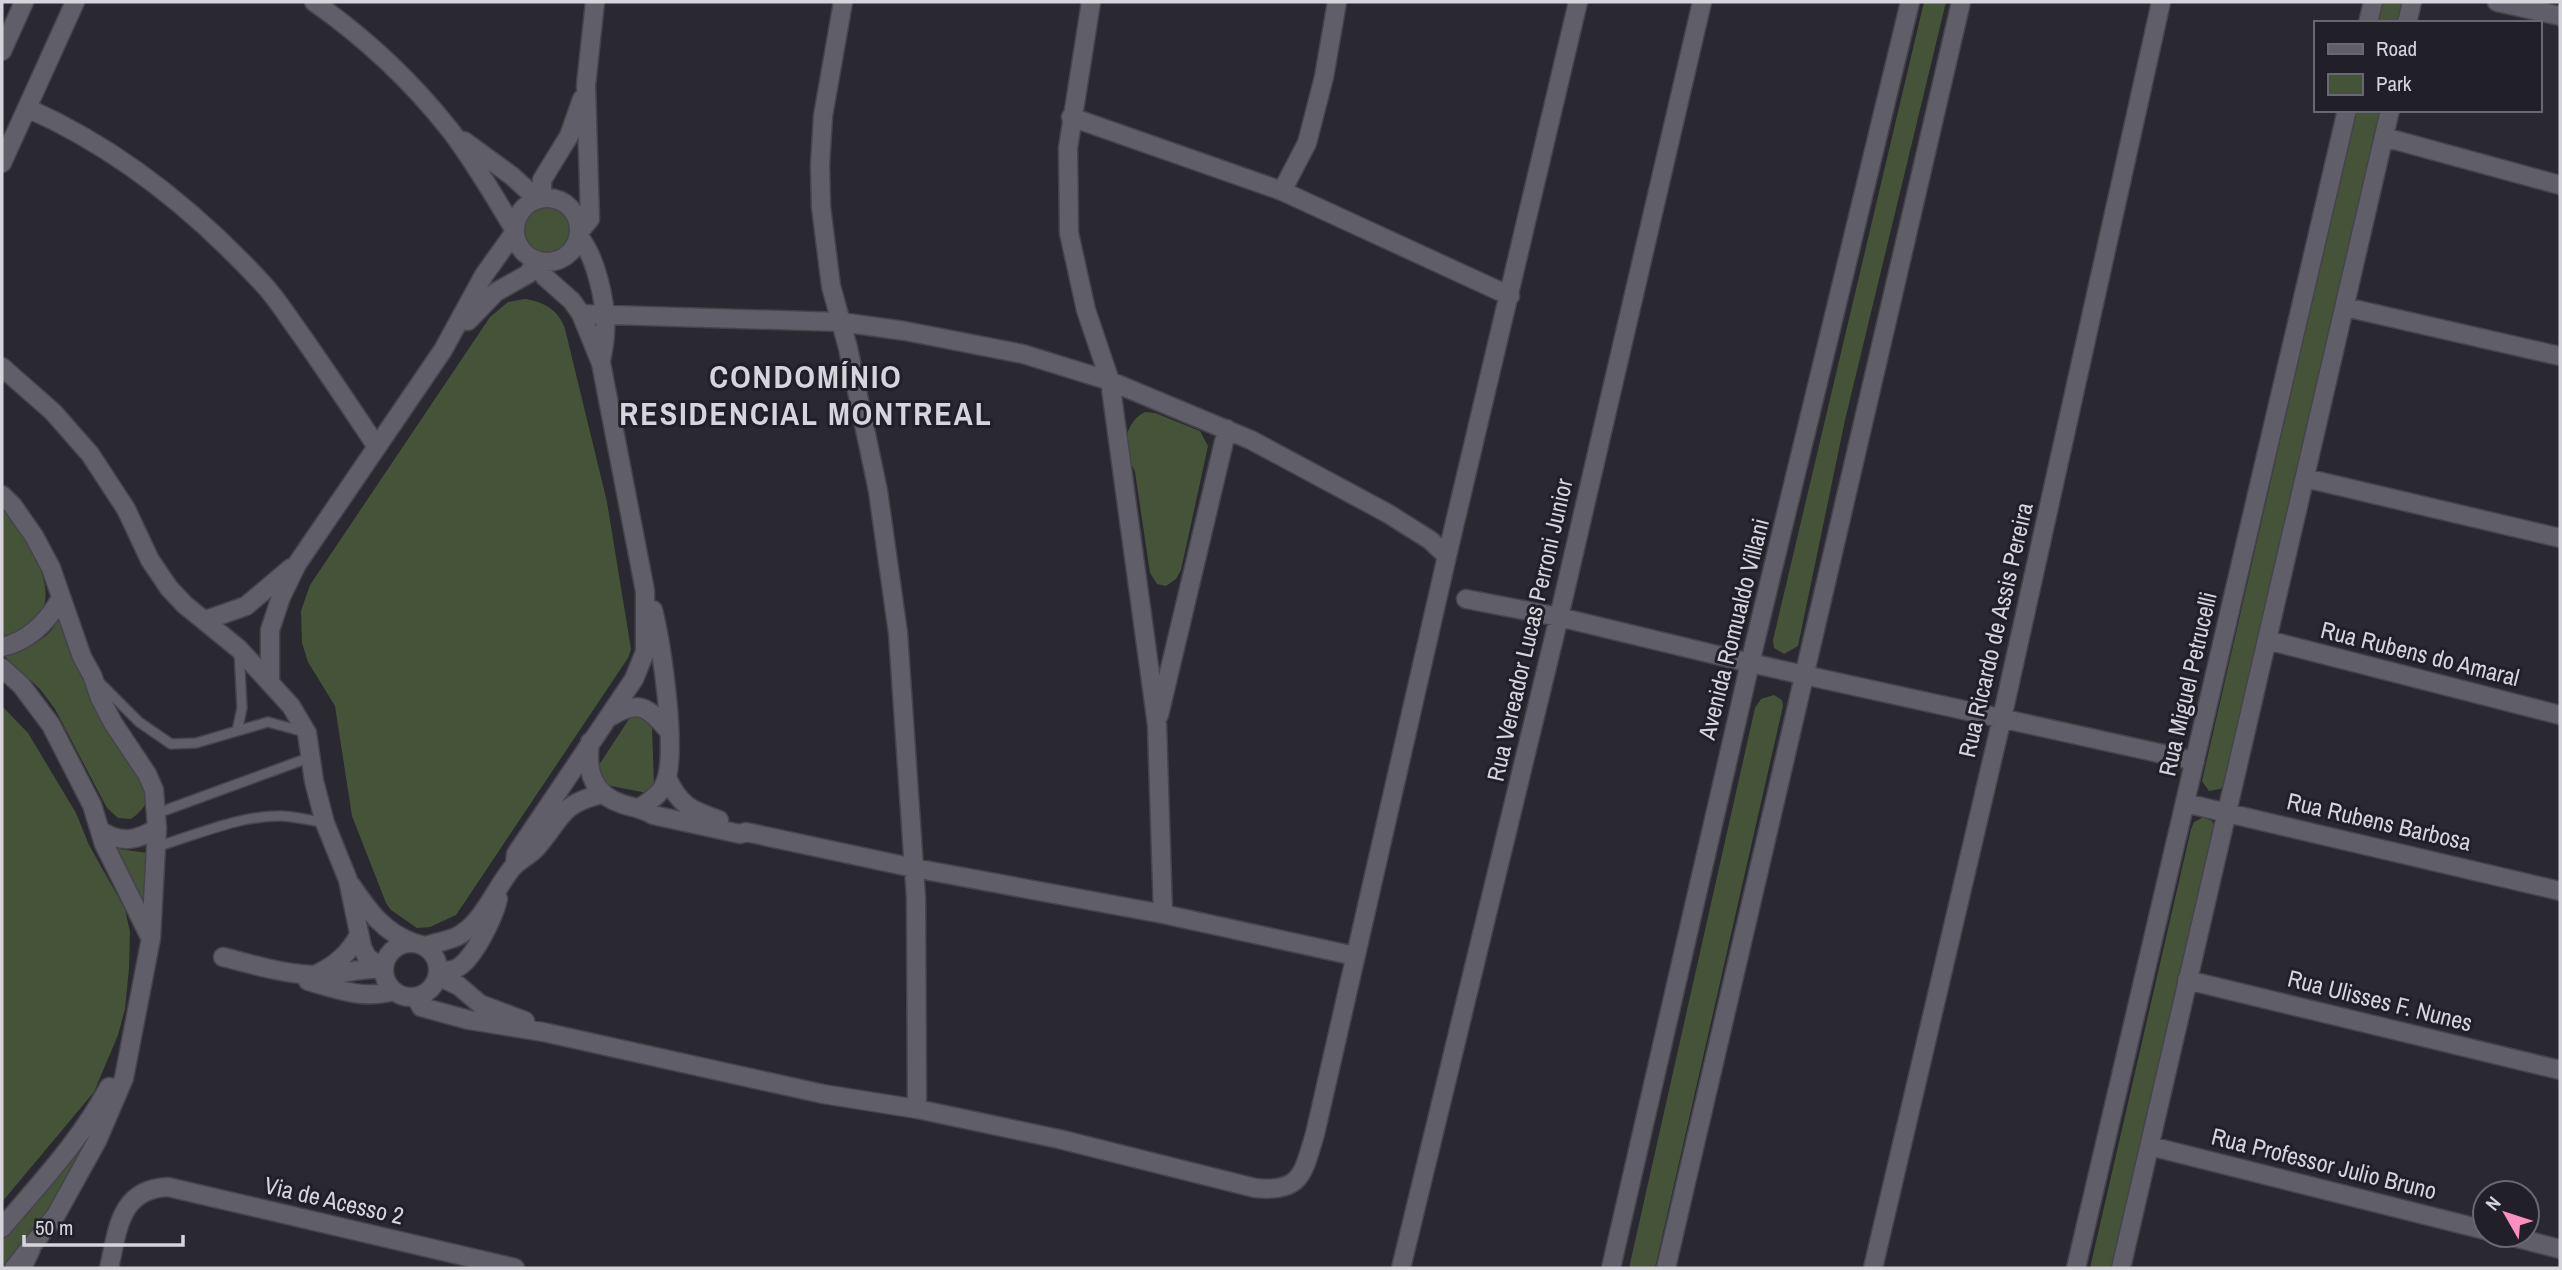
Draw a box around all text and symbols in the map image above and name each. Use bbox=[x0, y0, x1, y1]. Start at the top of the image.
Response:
legend bbox=[2314, 21, 2541, 112]
text: Road bbox=[2376, 34, 2417, 63]
text: Park bbox=[2376, 69, 2412, 98]
district label: CONDOMÍNIO RESIDENCIAL MONTREAL bbox=[619, 355, 993, 435]
street label: Rua Vereador Lucas Perroni Junior bbox=[1479, 475, 1580, 784]
street label: Rua Ricardo de Assis Pereira bbox=[1950, 499, 2040, 760]
street label: Avenida Romualdo Villani bbox=[1690, 515, 1776, 744]
street label: Rua Miguel Petrucelli bbox=[2150, 589, 2224, 779]
street label: Rua Rubens do Amaral bbox=[2318, 613, 2523, 693]
street label: Rua Rubens Barbosa bbox=[2284, 784, 2475, 858]
street label: Rua Ulisses F. Nunes bbox=[2285, 962, 2476, 1038]
street label: Rua Professor Julio Bruno bbox=[2208, 1120, 2440, 1206]
street label: Via de Acesso 2 bbox=[261, 1168, 407, 1232]
north arrow bbox=[2471, 1179, 2541, 1249]
text: N bbox=[2479, 1191, 2506, 1216]
scale bar bbox=[24, 1204, 184, 1248]
text: 50 m bbox=[35, 1213, 73, 1242]

